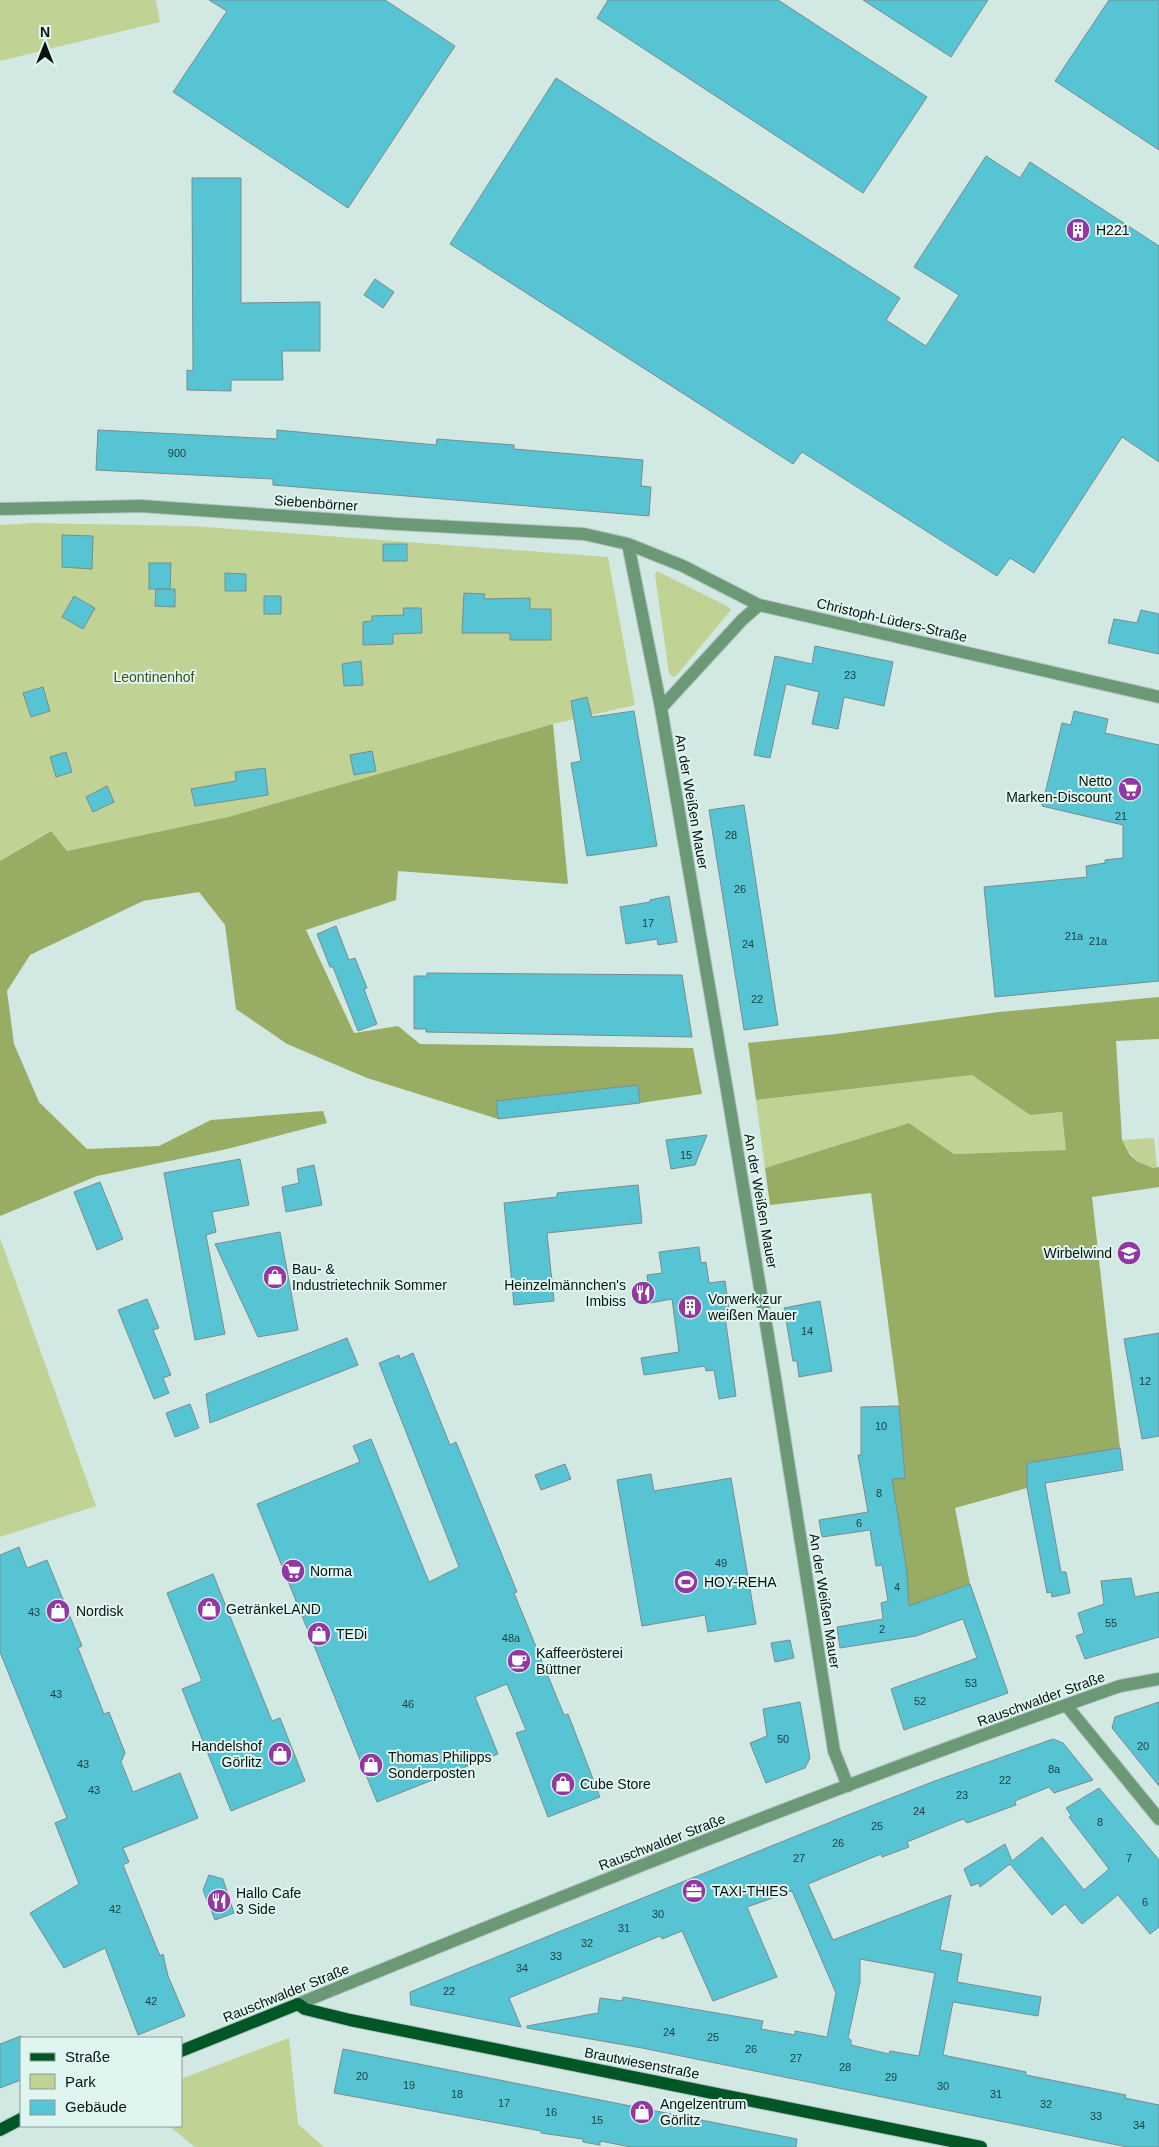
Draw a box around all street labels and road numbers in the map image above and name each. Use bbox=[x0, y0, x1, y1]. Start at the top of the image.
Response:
street label: Siebenbörner bbox=[274, 492, 359, 514]
street label: Christoph-Lüders-Straße bbox=[815, 595, 969, 645]
street label: An der Weißen Mauer bbox=[672, 733, 712, 871]
street label: An der Weißen Mauer bbox=[741, 1132, 781, 1270]
street label: An der Weißen Mauer bbox=[806, 1532, 844, 1670]
street label: Rauschwalder Straße bbox=[975, 1668, 1107, 1730]
street label: Rauschwalder Straße bbox=[596, 1810, 728, 1874]
street label: Rauschwalder Straße bbox=[221, 1960, 352, 2026]
street label: Brautwiesenstraße bbox=[583, 2044, 701, 2082]

